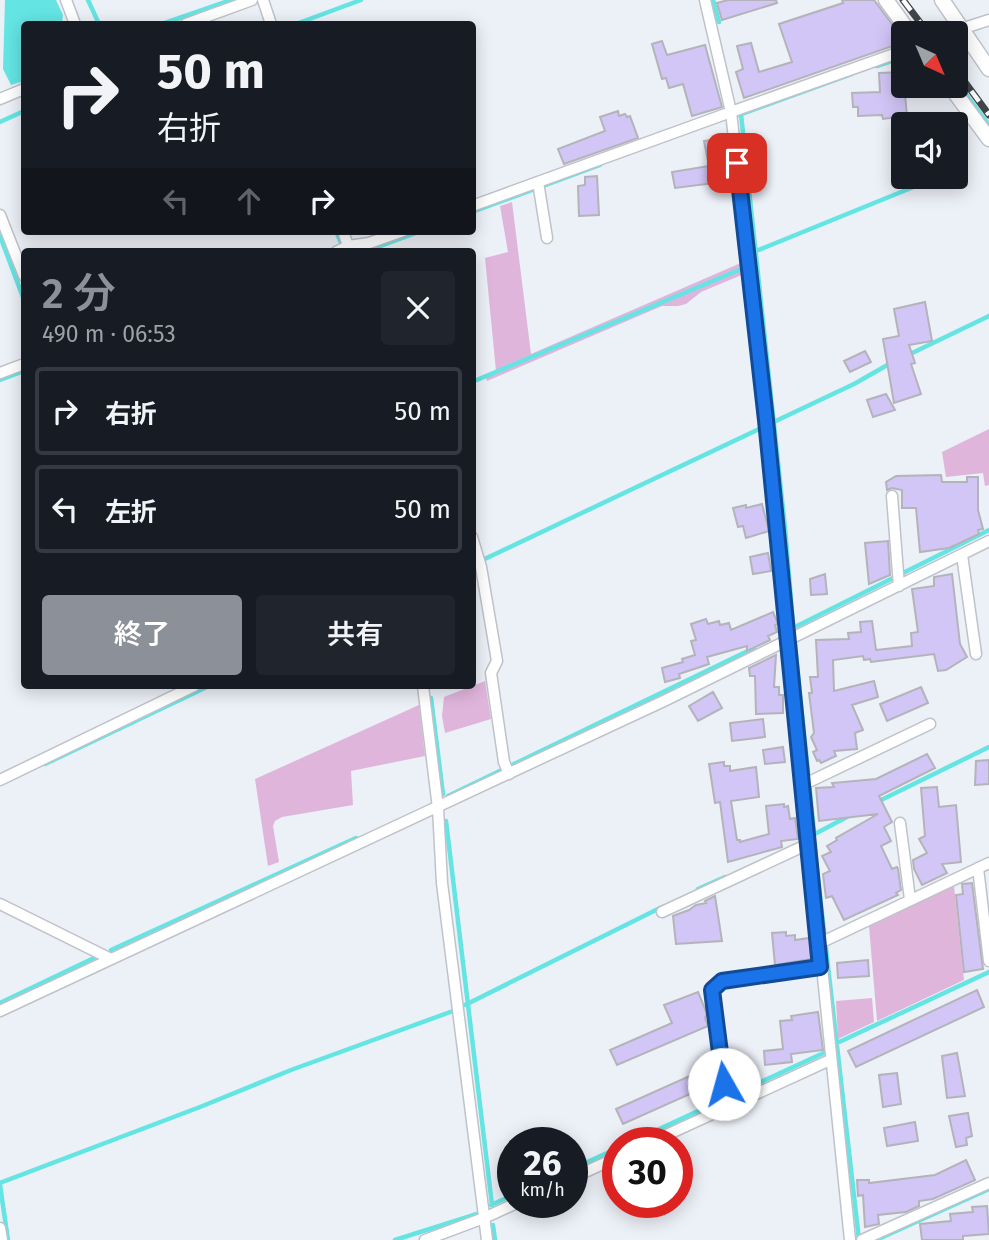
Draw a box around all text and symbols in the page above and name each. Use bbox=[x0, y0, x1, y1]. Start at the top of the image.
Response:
north arrow bbox=[891, 21, 968, 98]
map controls bbox=[891, 21, 968, 189]
text: 50 m bbox=[157, 42, 265, 101]
icon: right bbox=[42, 49, 133, 140]
text: 右折 bbox=[157, 109, 221, 147]
button: sound bbox=[891, 112, 968, 189]
pin bbox=[707, 133, 767, 193]
icon: arrive bbox=[718, 144, 756, 182]
icon: left bbox=[157, 182, 195, 220]
icon: ahead bbox=[230, 182, 268, 220]
icon: right bbox=[303, 182, 341, 220]
text: 2 分 bbox=[42, 269, 116, 319]
button: close bbox=[381, 271, 455, 345]
text: 490 m · 06:53 bbox=[42, 320, 176, 348]
icon: right bbox=[46, 392, 84, 430]
text: 50 m bbox=[394, 396, 451, 427]
text: 右折 bbox=[105, 399, 157, 430]
icon: left bbox=[46, 490, 84, 528]
text: 50 m bbox=[394, 494, 451, 525]
text: 左折 bbox=[105, 497, 157, 528]
button: 終了 bbox=[42, 595, 242, 675]
button: 共有 bbox=[256, 595, 455, 675]
position arrow bbox=[687, 1047, 761, 1121]
speed limit sign: 30 bbox=[602, 1127, 693, 1218]
text: 26 bbox=[524, 1142, 561, 1184]
text: km/h bbox=[520, 1179, 565, 1201]

